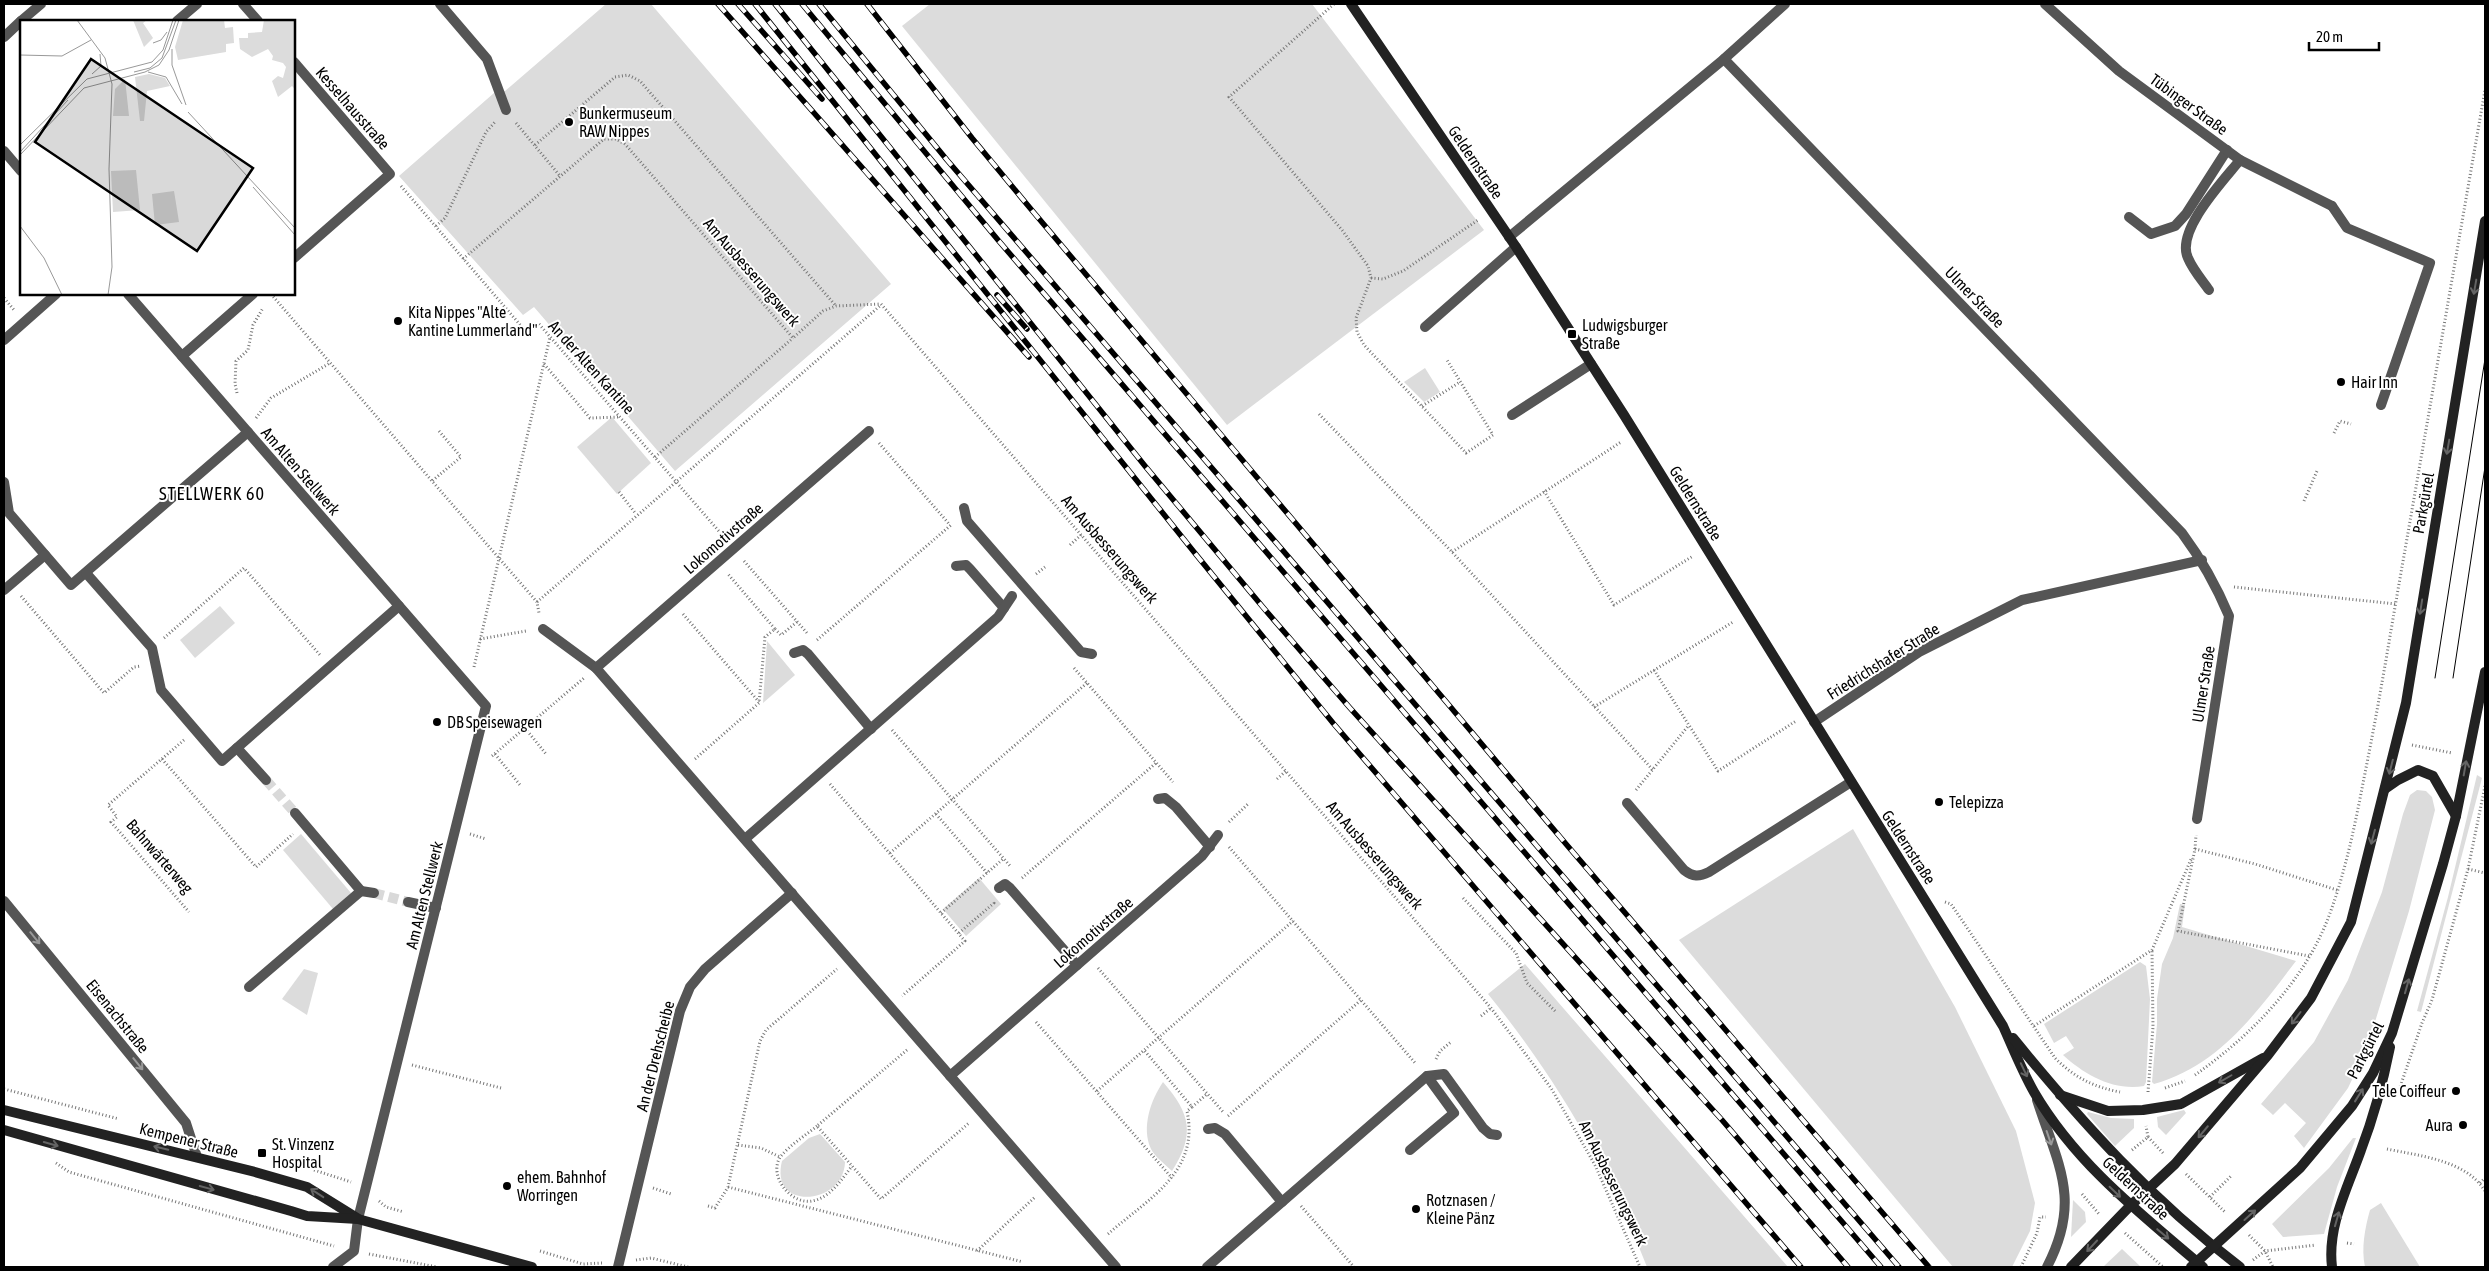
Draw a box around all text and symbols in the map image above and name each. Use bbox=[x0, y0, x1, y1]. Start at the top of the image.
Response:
inset map bbox=[20, 20, 295, 295]
scale bar bbox=[2309, 20, 2379, 52]
text: 20 m bbox=[2316, 28, 2343, 45]
street label: Kesselhausstraße bbox=[312, 63, 394, 153]
street label: Tübinger Straße bbox=[2146, 70, 2231, 139]
place label: Bunkermuseum RAW Nippes bbox=[579, 104, 672, 141]
marker: Bunkermuseum RAW Nippes bbox=[563, 116, 575, 128]
street label: Geldernstraße bbox=[1445, 122, 1507, 202]
street label: Am Ausbesserungswerk bbox=[699, 214, 804, 330]
street label: Ulmer Straße bbox=[1942, 263, 2008, 331]
one-way arrow bbox=[2469, 278, 2479, 294]
place label: Kita Nippes "Alte Kantine Lummerland" bbox=[408, 303, 537, 339]
marker: Kita Nippes "Alte Kantine Lummerland" bbox=[392, 315, 404, 327]
place label: Ludwigsburger Straße bbox=[1582, 316, 1668, 352]
street label: An der Alten Kantine bbox=[545, 317, 639, 417]
marker: Ludwigsburger Straße bbox=[1566, 328, 1578, 340]
place label: Hair Inn bbox=[2351, 373, 2398, 391]
marker: Hair Inn bbox=[2335, 376, 2347, 388]
street label: Am Alten Stellwerk bbox=[258, 423, 344, 519]
one-way arrow bbox=[2442, 438, 2452, 454]
street label: Geldernstraße bbox=[1666, 463, 1726, 543]
street label: Parkgürtel bbox=[2409, 470, 2438, 535]
district label: STELLWERK 60 bbox=[159, 483, 265, 504]
street label: Am Ausbesserungswerk bbox=[1057, 491, 1162, 607]
street label: Lokomotivstraße bbox=[680, 499, 766, 577]
one-way arrow bbox=[2416, 599, 2426, 615]
street label: Friedrichshafer Straße bbox=[1824, 619, 1942, 703]
street label: Ulmer Straße bbox=[2188, 644, 2218, 724]
place label: DB Speisewagen bbox=[447, 713, 542, 732]
marker: DB Speisewagen bbox=[431, 716, 443, 728]
one-way arrow bbox=[2386, 758, 2395, 774]
one-way arrow bbox=[2460, 760, 2470, 776]
place label: Telepizza bbox=[1949, 793, 2004, 812]
marker: Telepizza bbox=[1933, 796, 1945, 808]
street label: Am Ausbesserungswerk bbox=[1322, 797, 1427, 913]
street label: Geldernstraße bbox=[1879, 807, 1939, 887]
street label: Bahnwärterweg bbox=[122, 815, 197, 897]
one-way arrow bbox=[2368, 828, 2377, 844]
street label: Am Alten Stellwerk bbox=[402, 839, 446, 951]
street label: Lokomotivstraße bbox=[1050, 893, 1136, 971]
one-way arrow bbox=[29, 932, 40, 945]
street label: Eisenachstraße bbox=[83, 976, 153, 1056]
one-way arrow bbox=[2402, 979, 2412, 995]
street label: An der Drehscheibe bbox=[633, 999, 677, 1113]
one-way arrow bbox=[2290, 1011, 2301, 1024]
street label: Parkgürtel bbox=[2343, 1018, 2388, 1082]
one-way arrow bbox=[132, 1057, 143, 1070]
one-way arrow bbox=[2020, 1062, 2029, 1077]
one-way arrow bbox=[2219, 1074, 2233, 1084]
place label: Tele Coiffeur bbox=[2372, 1082, 2446, 1100]
marker: Tele Coiffeur bbox=[2450, 1085, 2462, 1097]
one-way arrow bbox=[2354, 1089, 2364, 1103]
place label: Aura bbox=[2426, 1116, 2453, 1134]
street label: Am Ausbesserungswerk bbox=[1575, 1117, 1652, 1249]
street label: Kempener Straße bbox=[138, 1119, 240, 1162]
marker: Aura bbox=[2457, 1119, 2469, 1131]
one-way arrow bbox=[2197, 1126, 2209, 1139]
one-way arrow bbox=[2045, 1130, 2054, 1145]
place label: St. Vinzenz Hospital bbox=[272, 1135, 334, 1172]
one-way arrow bbox=[42, 1139, 58, 1149]
one-way arrow bbox=[154, 1143, 170, 1152]
marker: St. Vinzenz Hospital bbox=[256, 1147, 268, 1159]
street label: Geldernstraße bbox=[2099, 1153, 2173, 1223]
place label: ehem. Bahnhof Worringen bbox=[517, 1168, 607, 1205]
marker: ehem. Bahnhof Worringen bbox=[501, 1180, 513, 1192]
one-way arrow bbox=[198, 1184, 214, 1194]
one-way arrow bbox=[2109, 1186, 2121, 1198]
one-way arrow bbox=[310, 1188, 324, 1198]
place label: Rotznasen / Kleine Pänz bbox=[1426, 1191, 1496, 1227]
marker: Rotznasen / Kleine Pänz bbox=[1410, 1203, 1422, 1215]
one-way arrow bbox=[2243, 1209, 2256, 1221]
one-way arrow bbox=[2333, 1212, 2342, 1228]
one-way arrow bbox=[2157, 1228, 2170, 1240]
one-way arrow bbox=[2086, 1240, 2098, 1252]

